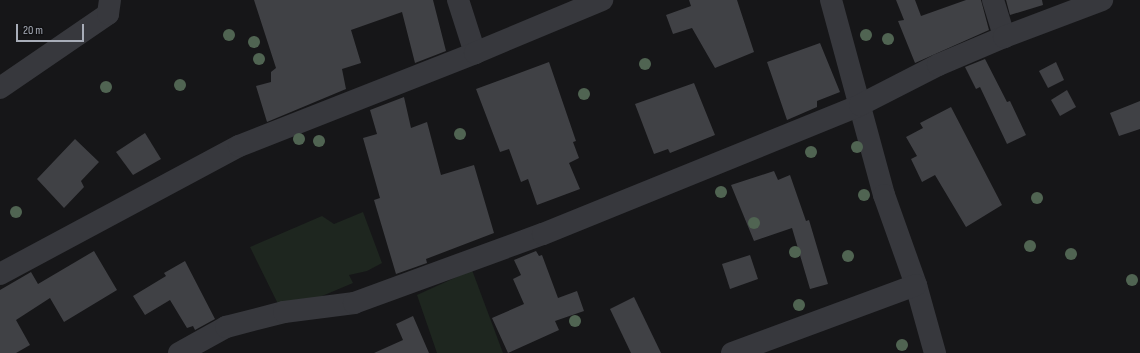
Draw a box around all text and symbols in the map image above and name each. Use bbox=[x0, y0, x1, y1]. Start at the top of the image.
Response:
scale bar bbox=[18, 16, 86, 42]
text: 20 m bbox=[23, 23, 43, 38]

